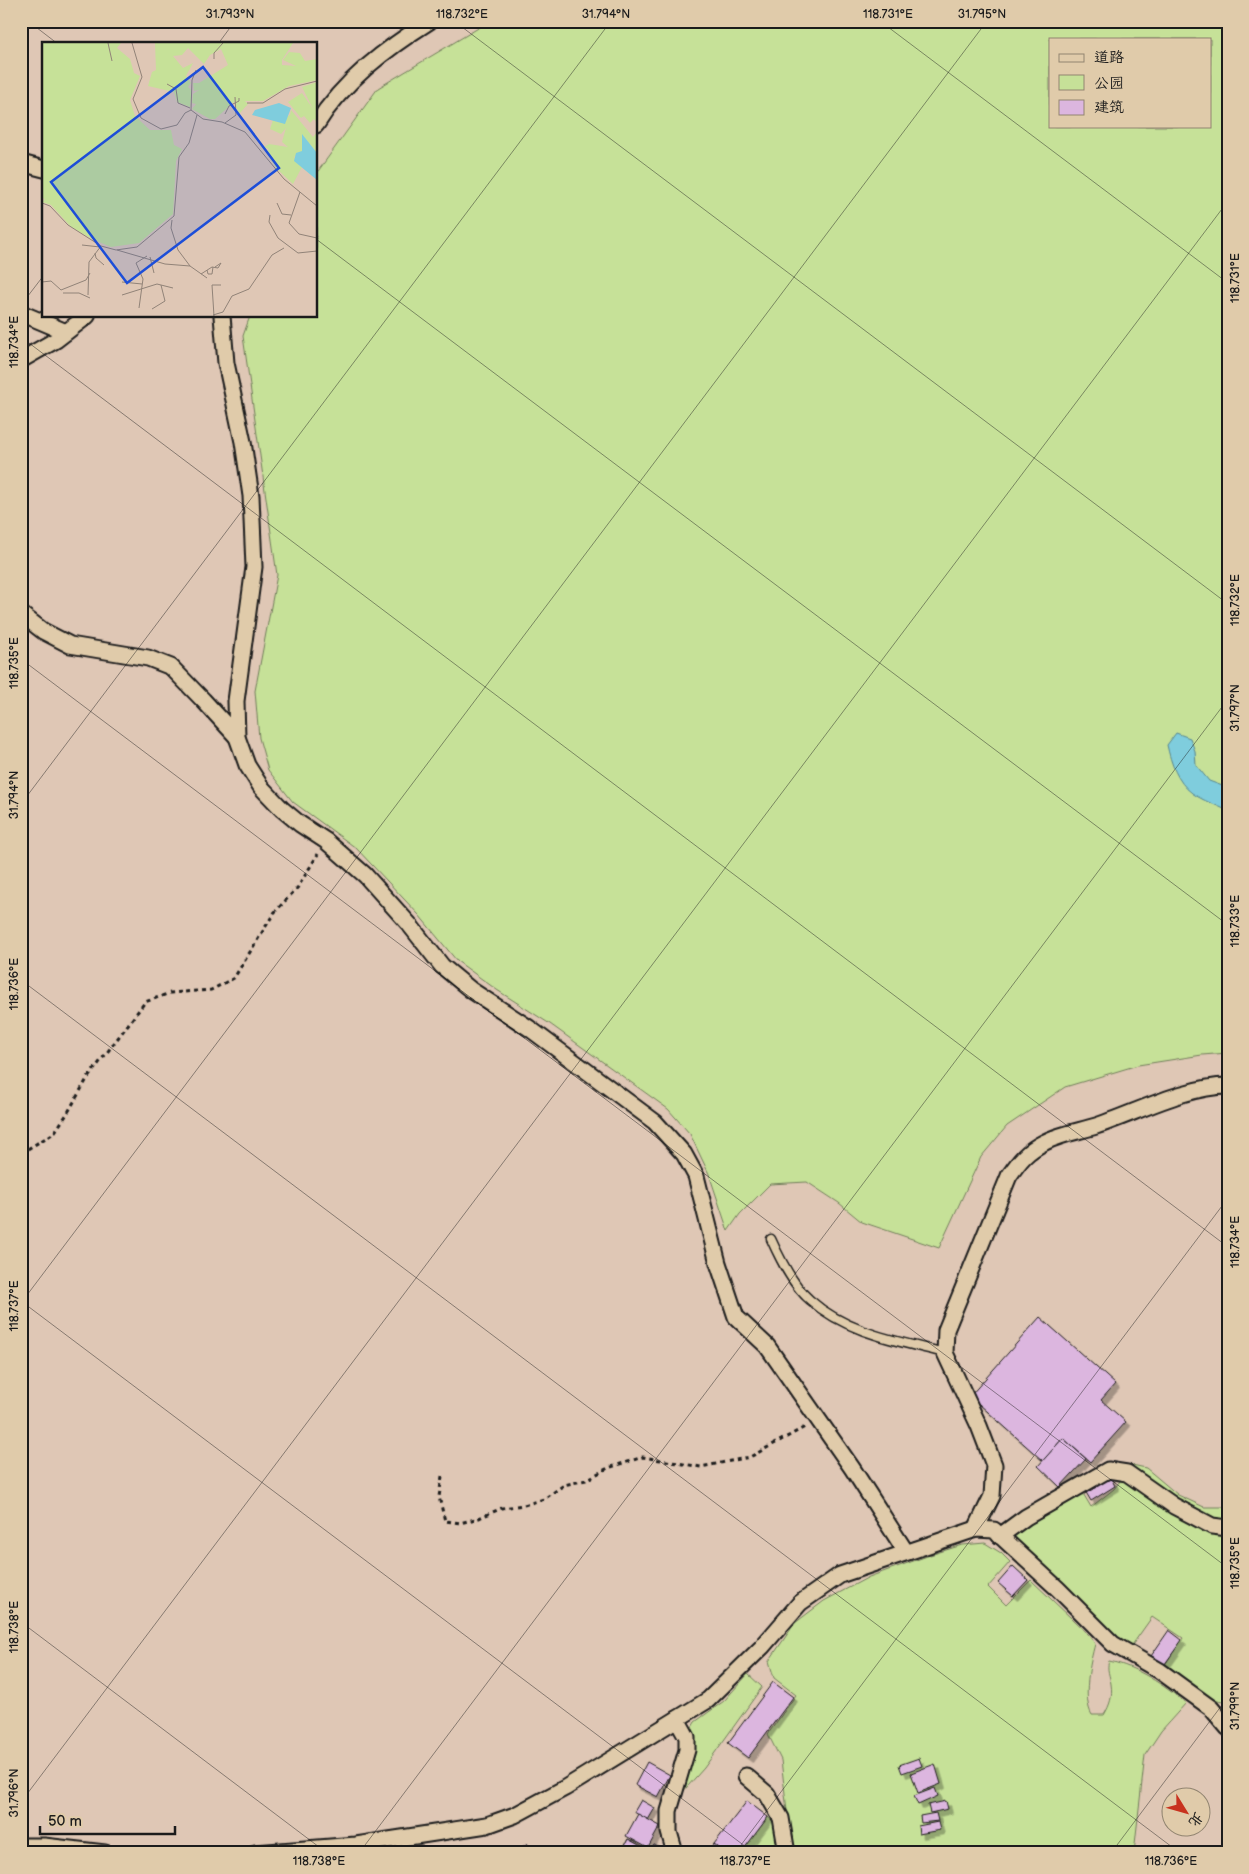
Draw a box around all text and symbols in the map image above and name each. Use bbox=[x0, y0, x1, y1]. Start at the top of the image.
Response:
text: 31.793°N bbox=[206, 7, 254, 22]
text: 118.732°E bbox=[436, 7, 488, 22]
text: 31.794°N bbox=[582, 7, 630, 22]
text: 118.731°E bbox=[863, 7, 913, 22]
text: 31.795°N bbox=[958, 7, 1006, 22]
legend bbox=[1049, 38, 1212, 128]
inset map bbox=[42, 42, 318, 318]
text: 道路 bbox=[1094, 48, 1124, 67]
text: 公园 bbox=[1094, 74, 1124, 93]
text: 建筑 bbox=[1094, 98, 1124, 117]
text: 118.731°E bbox=[1228, 253, 1243, 303]
text: 118.734°E bbox=[7, 316, 22, 368]
text: 118.732°E bbox=[1228, 574, 1243, 626]
text: 118.735°E bbox=[7, 637, 22, 689]
text: 31.797°N bbox=[1228, 684, 1243, 732]
text: 31.794°N bbox=[7, 771, 22, 819]
text: 118.733°E bbox=[1228, 895, 1243, 947]
text: 118.736°E bbox=[7, 958, 22, 1010]
text: 118.734°E bbox=[1228, 1216, 1243, 1268]
text: 118.737°E bbox=[7, 1280, 22, 1332]
text: 118.735°E bbox=[1228, 1537, 1243, 1589]
text: 118.738°E bbox=[7, 1601, 22, 1653]
text: 31.799°N bbox=[1228, 1682, 1243, 1730]
text: 31.796°N bbox=[7, 1769, 22, 1817]
north arrow bbox=[1162, 1786, 1212, 1836]
scale bar bbox=[40, 1804, 175, 1836]
text: 北 bbox=[1185, 1809, 1207, 1830]
text: 50 m bbox=[48, 1812, 82, 1831]
text: 118.738°E bbox=[293, 1854, 345, 1869]
text: 118.737°E bbox=[719, 1854, 771, 1869]
text: 118.736°E bbox=[1145, 1854, 1197, 1869]

